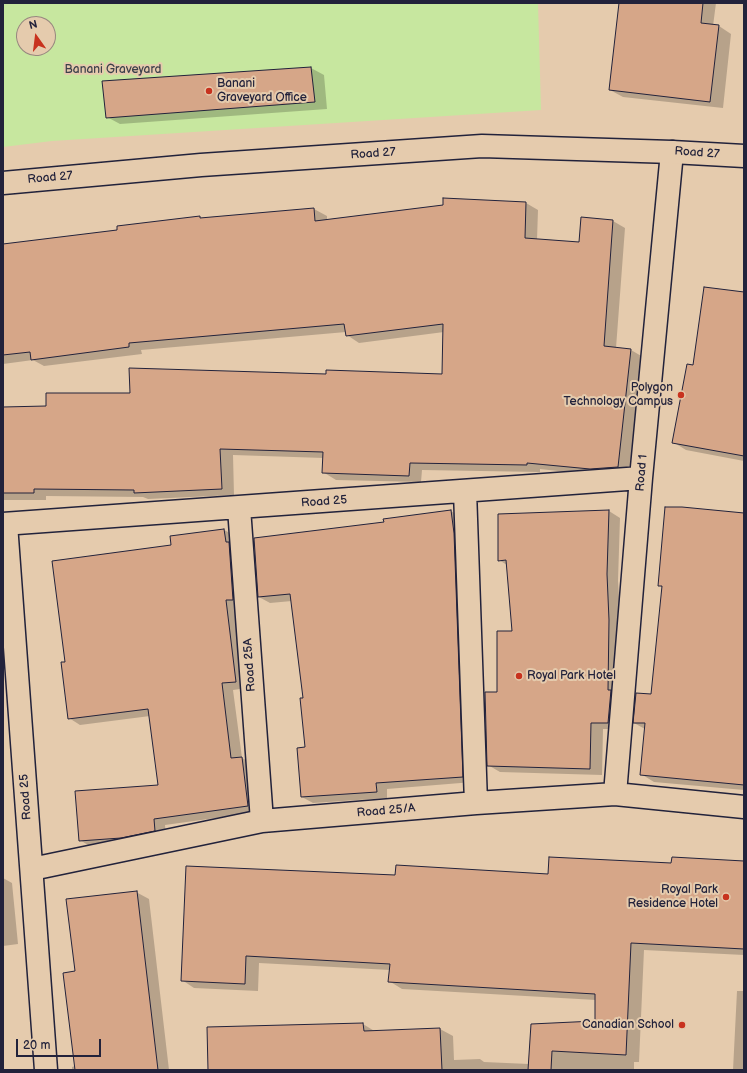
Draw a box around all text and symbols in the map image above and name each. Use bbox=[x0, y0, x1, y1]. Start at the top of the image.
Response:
north arrow bbox=[16, 16, 56, 56]
text: N bbox=[28, 18, 39, 32]
park label: Banani Graveyard bbox=[65, 63, 161, 77]
place label: Banani Graveyard Office bbox=[217, 77, 307, 105]
marker: Banani Graveyard Office bbox=[204, 86, 214, 96]
street label: Road 27 bbox=[674, 144, 720, 162]
street label: Road 27 bbox=[350, 145, 396, 163]
street label: Road 27 bbox=[27, 169, 73, 187]
place label: Polygon Technology Campus bbox=[564, 381, 673, 409]
marker: Polygon Technology Campus bbox=[676, 390, 686, 400]
street label: Road 1 bbox=[633, 454, 651, 492]
street label: Road 25 bbox=[300, 493, 348, 511]
street label: Road 25A bbox=[241, 638, 259, 692]
place label: Royal Park Hotel bbox=[527, 669, 616, 683]
marker: Royal Park Hotel bbox=[514, 671, 524, 681]
street label: Road 25 bbox=[17, 773, 35, 821]
street label: Road 25/A bbox=[356, 801, 416, 821]
place label: Royal Park Residence Hotel bbox=[628, 883, 718, 911]
marker: Royal Park Residence Hotel bbox=[721, 892, 731, 902]
place label: Canadian School bbox=[582, 1018, 674, 1032]
marker: Canadian School bbox=[677, 1020, 687, 1030]
scale bar bbox=[18, 1031, 103, 1057]
text: 20 m bbox=[23, 1038, 50, 1053]

